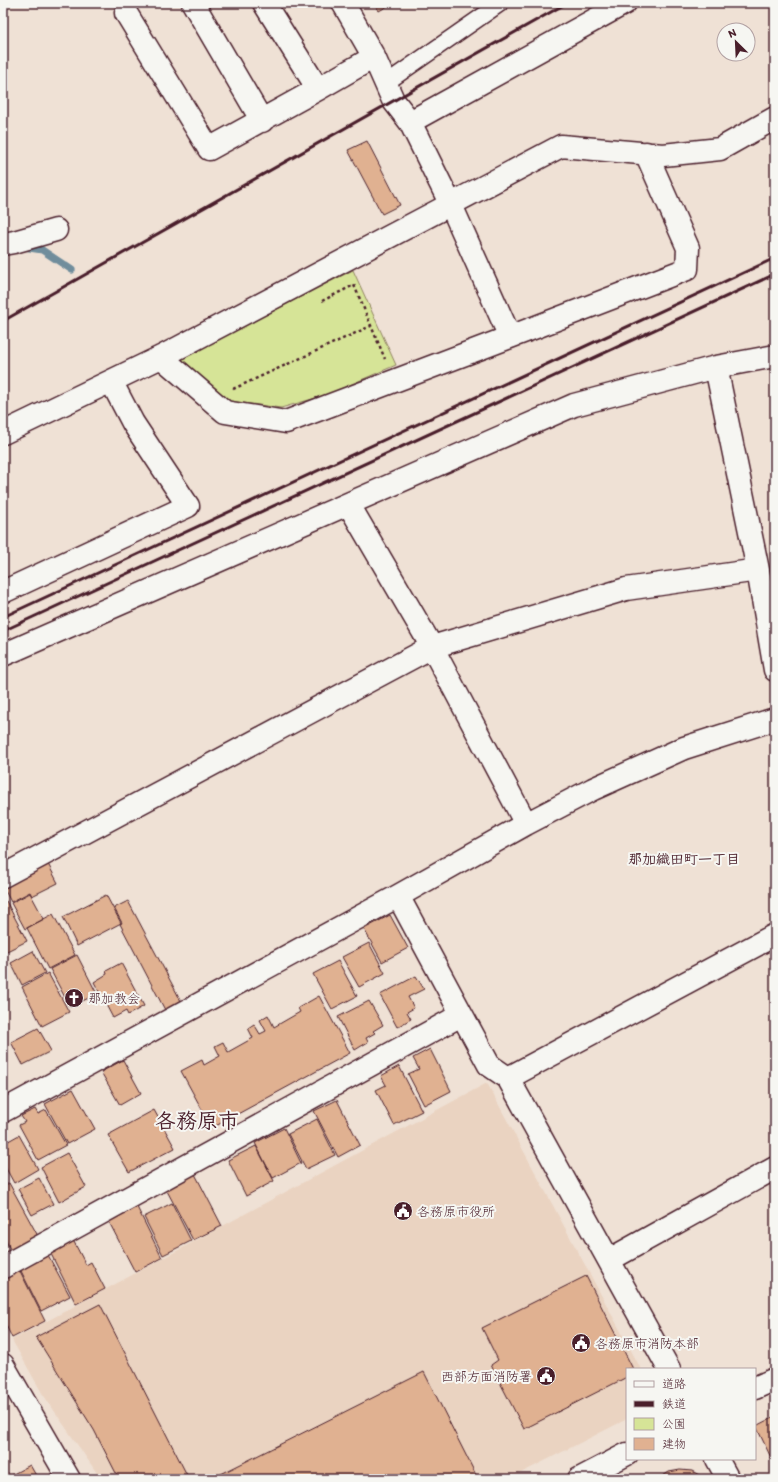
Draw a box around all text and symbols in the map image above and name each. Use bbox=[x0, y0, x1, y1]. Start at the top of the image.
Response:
north arrow bbox=[716, 22, 756, 62]
text: N bbox=[726, 26, 738, 41]
district label: 那加織田町一丁目 bbox=[628, 851, 740, 868]
church icon: 那加教会 bbox=[63, 987, 85, 1009]
place label: 那加教会 bbox=[88, 991, 140, 1006]
district label: 各務原市 bbox=[155, 1108, 239, 1133]
public building icon: 各務原市役所 bbox=[392, 1200, 414, 1222]
place label: 各務原市役所 bbox=[417, 1204, 495, 1219]
public building icon: 各務原市消防本部 bbox=[570, 1332, 592, 1354]
place label: 各務原市消防本部 bbox=[595, 1336, 699, 1351]
public building icon: 西部方面消防署 bbox=[535, 1365, 557, 1387]
legend bbox=[626, 1368, 756, 1460]
place label: 西部方面消防署 bbox=[441, 1369, 532, 1384]
text: 道路 bbox=[662, 1377, 686, 1391]
text: 鉄道 bbox=[662, 1397, 686, 1411]
text: 公園 bbox=[662, 1417, 686, 1431]
text: 建物 bbox=[662, 1437, 686, 1451]

